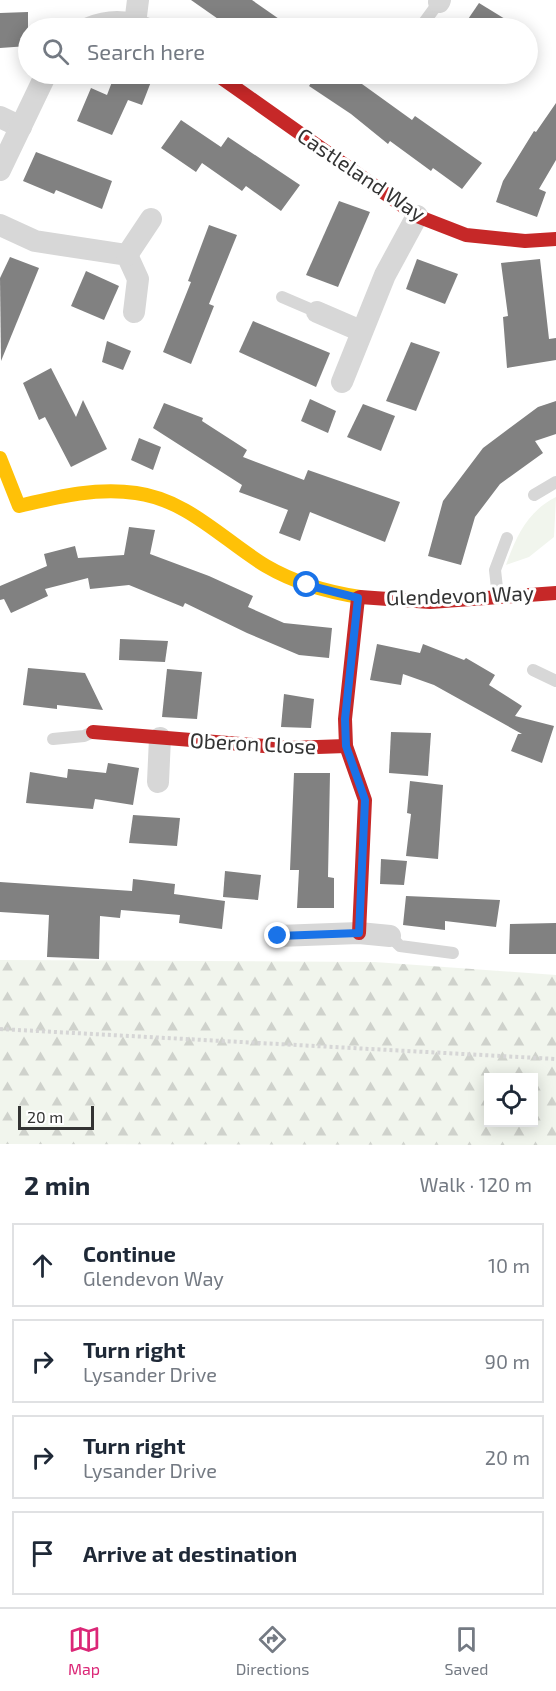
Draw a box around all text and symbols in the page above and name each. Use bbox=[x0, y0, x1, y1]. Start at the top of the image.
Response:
search box bbox=[18, 18, 538, 84]
icon: search bbox=[39, 35, 72, 68]
text: Search here bbox=[87, 38, 205, 64]
street label: Castleland Way bbox=[293, 122, 430, 226]
route start bbox=[293, 571, 319, 597]
street label: Glendevon Way bbox=[386, 579, 534, 610]
street label: Oberon Close bbox=[189, 727, 317, 758]
route end bbox=[264, 922, 290, 948]
map controls bbox=[484, 1073, 538, 1127]
button: locate bbox=[484, 1073, 538, 1127]
scale bar bbox=[18, 1103, 94, 1130]
text: 20 m bbox=[27, 1107, 63, 1126]
text: 2 min bbox=[24, 1169, 90, 1200]
text: Walk · 120 m bbox=[420, 1172, 532, 1196]
text: Continue bbox=[83, 1240, 176, 1266]
icon: ahead bbox=[26, 1249, 59, 1282]
text: 10 m bbox=[488, 1253, 530, 1277]
text: Glendevon Way bbox=[83, 1266, 224, 1290]
text: Turn right bbox=[83, 1336, 185, 1362]
icon: right bbox=[26, 1345, 59, 1378]
text: 90 m bbox=[485, 1349, 530, 1373]
text: Lysander Drive bbox=[83, 1362, 217, 1386]
text: Turn right bbox=[83, 1432, 185, 1458]
icon: right bbox=[26, 1441, 59, 1474]
text: 20 m bbox=[485, 1445, 530, 1469]
text: Lysander Drive bbox=[83, 1458, 217, 1482]
icon: arrive bbox=[26, 1537, 59, 1570]
text: Arrive at destination bbox=[83, 1540, 297, 1566]
tab: Map bbox=[68, 1623, 101, 1678]
tab: Directions bbox=[236, 1623, 309, 1678]
tab: Saved bbox=[445, 1623, 488, 1678]

